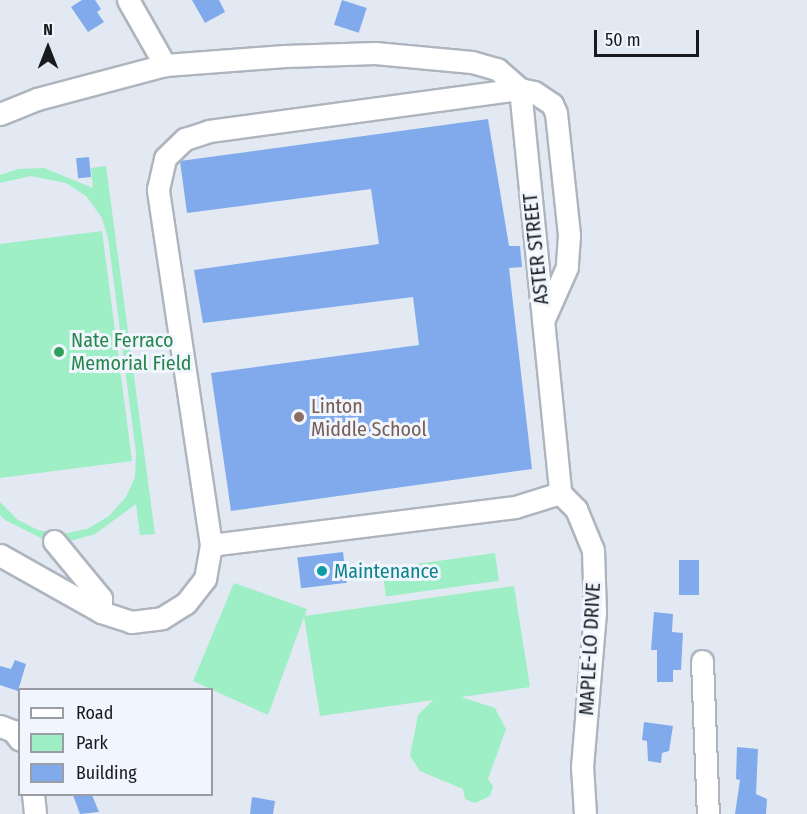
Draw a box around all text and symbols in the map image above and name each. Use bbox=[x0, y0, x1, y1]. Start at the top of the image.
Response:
north arrow bbox=[18, 18, 78, 78]
scale bar bbox=[597, 18, 702, 56]
text: N bbox=[43, 20, 53, 39]
text: 50 m bbox=[605, 29, 641, 51]
street label: ASTER STREET bbox=[518, 192, 554, 306]
place label: Nate Ferraco Memorial Field bbox=[71, 328, 192, 375]
marker: Nate Ferraco Memorial Field bbox=[52, 345, 66, 359]
place label: Linton Middle School bbox=[311, 394, 427, 441]
marker: Linton Middle School bbox=[292, 410, 306, 424]
place label: Maintenance bbox=[334, 559, 439, 583]
marker: Maintenance bbox=[315, 564, 329, 578]
street label: MAPLE-LO DRIVE bbox=[575, 582, 605, 716]
legend bbox=[18, 688, 213, 796]
text: Road bbox=[76, 702, 113, 724]
text: Park bbox=[76, 732, 108, 754]
text: Building bbox=[76, 762, 137, 784]

